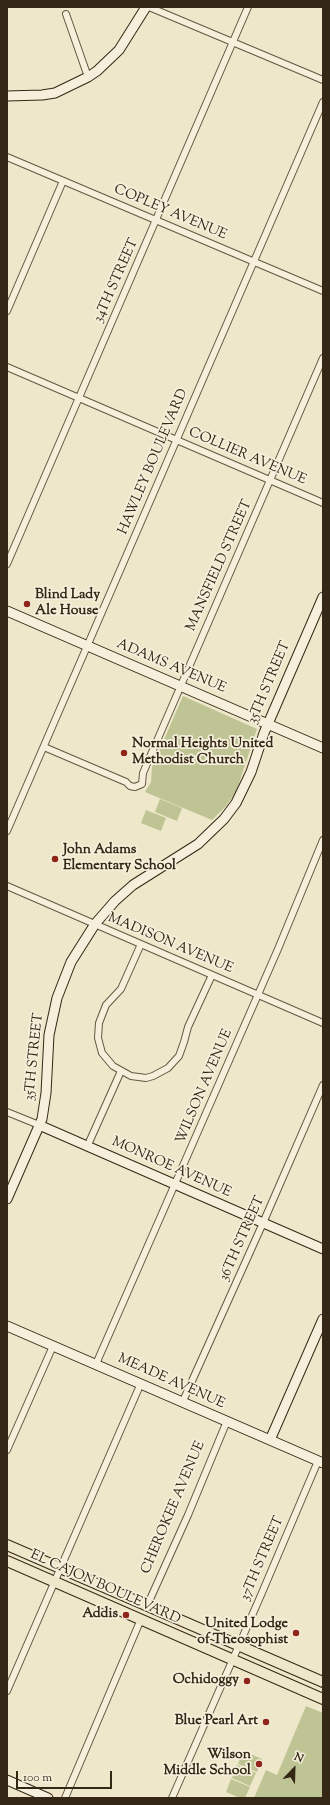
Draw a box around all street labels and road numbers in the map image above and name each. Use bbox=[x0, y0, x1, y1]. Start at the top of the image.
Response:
street label: COPLEY AVENUE bbox=[111, 182, 229, 244]
street label: 34TH STREET bbox=[91, 236, 143, 326]
street label: HAWLEY BOULEVARD bbox=[116, 387, 192, 537]
street label: COLLIER AVENUE bbox=[186, 425, 308, 489]
street label: MANSFIELD STREET bbox=[183, 498, 257, 634]
street label: ADAMS AVENUE bbox=[114, 636, 228, 698]
street label: 35TH STREET bbox=[245, 639, 295, 727]
street label: MADISON AVENUE bbox=[105, 910, 235, 978]
street label: 35TH STREET bbox=[22, 1012, 48, 1102]
street label: WILSON AVENUE bbox=[173, 1027, 237, 1147]
street label: MONROE AVENUE bbox=[109, 1134, 233, 1202]
street label: 36TH STREET bbox=[217, 1194, 269, 1284]
street label: MEADE AVENUE bbox=[115, 1351, 227, 1413]
street label: CHEROKEE AVENUE bbox=[138, 1439, 210, 1577]
street label: 37TH STREET bbox=[238, 1514, 288, 1604]
street label: EL CAJON BOULEVARD bbox=[27, 1547, 183, 1629]

